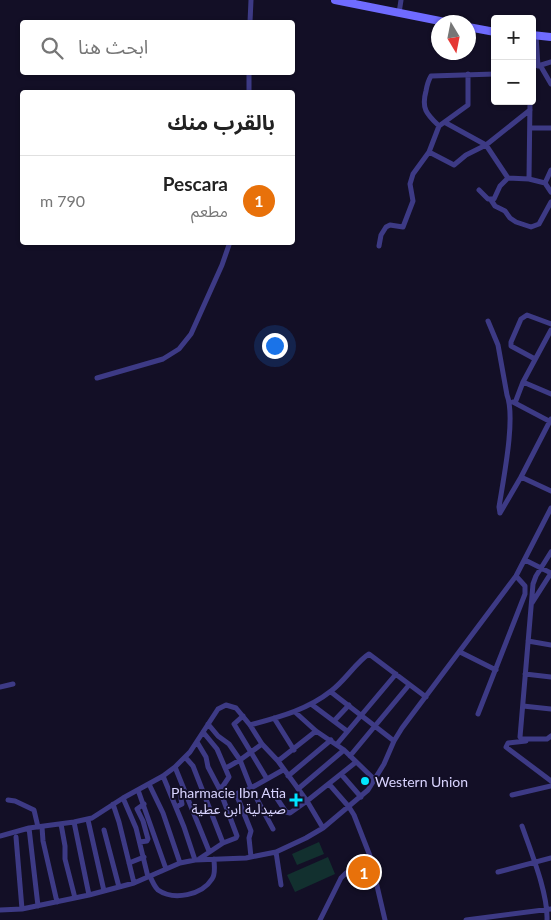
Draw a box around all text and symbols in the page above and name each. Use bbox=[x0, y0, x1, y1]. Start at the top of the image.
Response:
north arrow bbox=[431, 15, 476, 60]
map controls bbox=[491, 15, 536, 105]
button: + bbox=[491, 15, 536, 60]
search box bbox=[20, 20, 295, 75]
icon: search bbox=[38, 34, 66, 62]
text: ابحث هنا bbox=[78, 35, 148, 58]
button: − bbox=[491, 60, 536, 105]
text: بالقرب منك bbox=[168, 109, 275, 134]
text: Pescara bbox=[163, 172, 228, 195]
text: 790 m bbox=[40, 191, 85, 210]
text: 1 bbox=[254, 191, 264, 210]
text: مطعم bbox=[191, 201, 228, 220]
your location bbox=[262, 333, 288, 359]
place label: Western Union bbox=[375, 773, 468, 790]
marker: Western Union bbox=[359, 775, 371, 787]
place label: Pharmacie Ibn Atia صيدلية ابن عطية bbox=[171, 784, 286, 818]
marker: Pharmacie Ibn Atia صيدلية ابن عطية bbox=[290, 794, 302, 806]
pin: 1 bbox=[348, 853, 380, 891]

